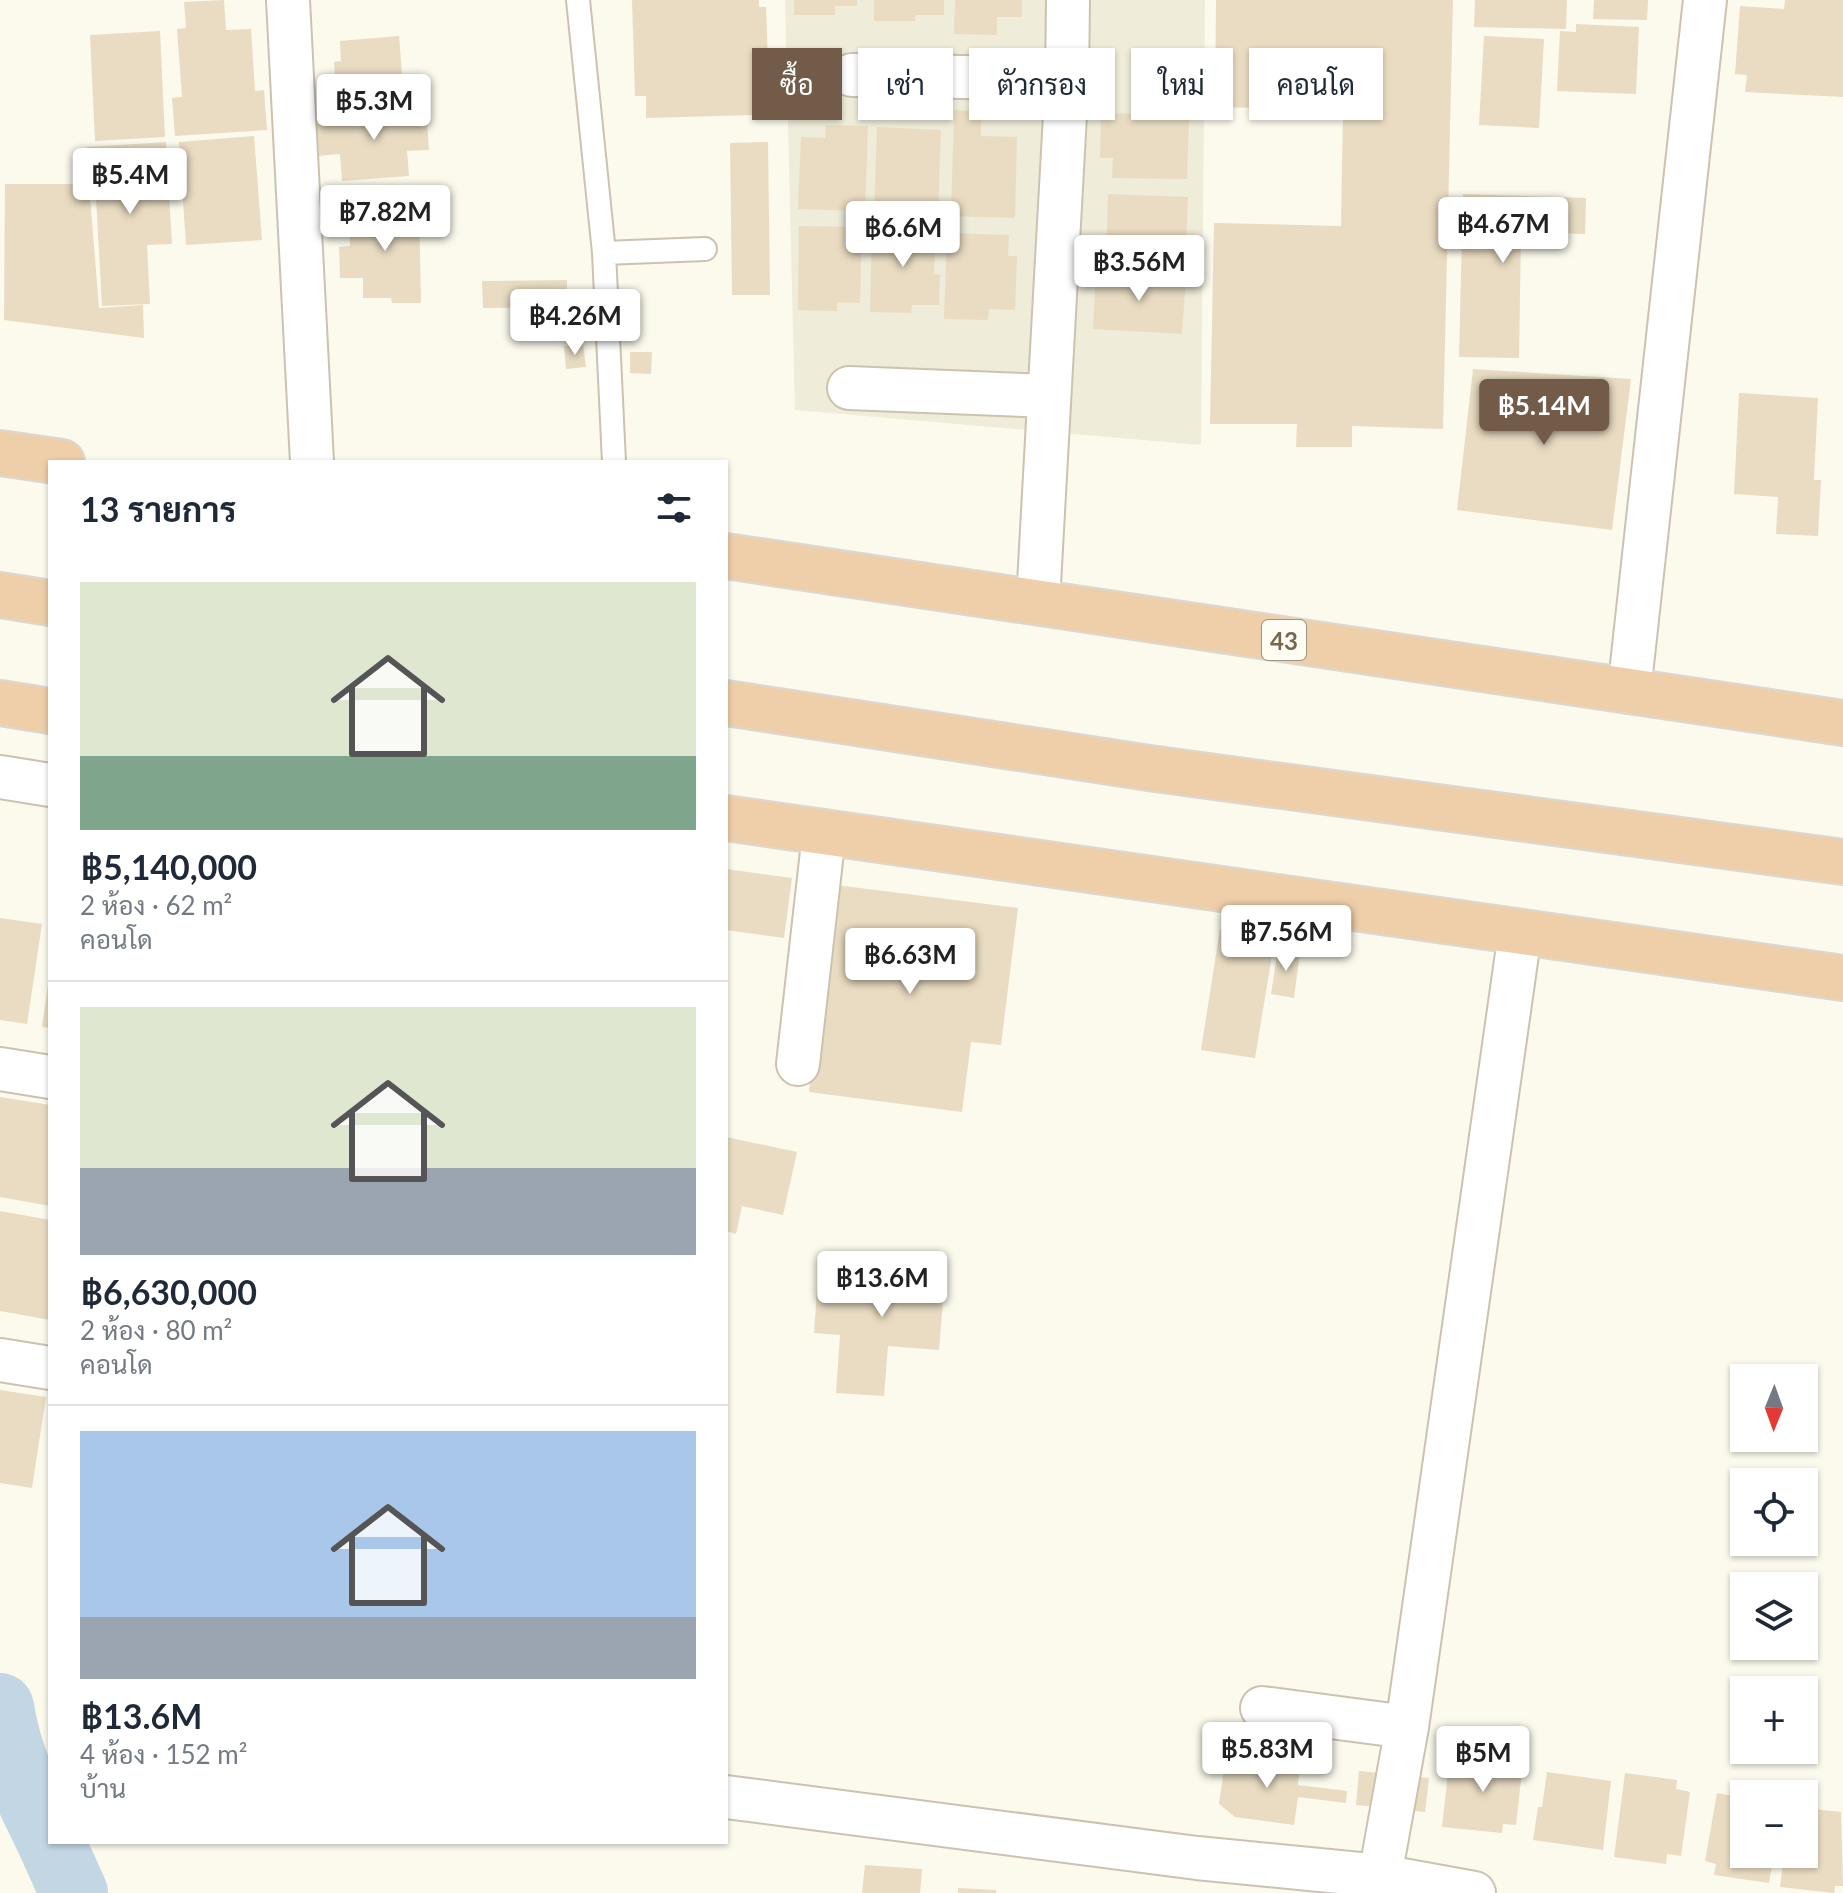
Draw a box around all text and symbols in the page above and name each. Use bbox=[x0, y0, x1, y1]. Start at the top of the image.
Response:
chip: ซื้อ bbox=[752, 48, 842, 120]
chip: เช่า bbox=[858, 48, 953, 120]
chip: ตัวกรอง bbox=[969, 48, 1115, 120]
chip: ใหม่ bbox=[1131, 48, 1233, 120]
chip: คอนโด bbox=[1249, 48, 1383, 120]
pin: ฿5.3M bbox=[318, 74, 430, 142]
text: ฿5.3M bbox=[335, 84, 413, 116]
pin: ฿5.4M bbox=[74, 148, 186, 216]
text: ฿5.4M bbox=[91, 158, 169, 190]
pin: ฿7.82M bbox=[320, 185, 450, 253]
text: ฿7.82M bbox=[338, 195, 432, 227]
pin: ฿4.67M bbox=[1438, 197, 1568, 265]
pin: ฿6.6M bbox=[847, 201, 959, 269]
text: ฿4.67M bbox=[1456, 207, 1550, 239]
text: ฿6.6M bbox=[864, 211, 942, 243]
pin: ฿3.56M bbox=[1074, 235, 1204, 303]
text: ฿3.56M bbox=[1092, 245, 1186, 277]
pin: ฿4.26M bbox=[510, 289, 640, 357]
text: ฿4.26M bbox=[528, 299, 622, 331]
pin: ฿5.14M bbox=[1479, 379, 1609, 447]
text: ฿5.14M bbox=[1497, 389, 1591, 421]
icon: filters bbox=[652, 486, 696, 530]
text: 13 รายการ bbox=[80, 488, 237, 529]
road number: 43 bbox=[1262, 620, 1306, 660]
icon: home bbox=[316, 634, 460, 778]
text: ฿5,140,000 bbox=[80, 846, 257, 887]
text: 2 ห้อง · 62 m² bbox=[80, 889, 232, 921]
pin: ฿7.56M bbox=[1221, 905, 1351, 973]
text: ฿7.56M bbox=[1239, 915, 1333, 947]
text: คอนโด bbox=[80, 923, 153, 955]
pin: ฿6.63M bbox=[845, 928, 975, 996]
text: ฿6.63M bbox=[863, 938, 957, 970]
icon: home bbox=[316, 1059, 460, 1203]
pin: ฿13.6M bbox=[817, 1251, 947, 1319]
text: ฿13.6M bbox=[835, 1261, 929, 1293]
text: ฿6,630,000 bbox=[80, 1271, 257, 1312]
text: 2 ห้อง · 80 m² bbox=[80, 1314, 232, 1346]
text: คอนโด bbox=[80, 1348, 153, 1380]
north arrow bbox=[1730, 1364, 1818, 1452]
map controls bbox=[1730, 1364, 1818, 1868]
button: locate bbox=[1730, 1468, 1818, 1556]
icon: home bbox=[316, 1483, 460, 1627]
button: layers bbox=[1730, 1572, 1818, 1660]
button: + bbox=[1730, 1676, 1818, 1764]
text: ฿13.6M bbox=[80, 1695, 202, 1736]
pin: ฿5.83M bbox=[1202, 1722, 1332, 1790]
pin: ฿5M bbox=[1444, 1726, 1522, 1794]
text: ฿5.83M bbox=[1220, 1732, 1314, 1764]
text: ฿5M bbox=[1454, 1736, 1512, 1768]
text: 4 ห้อง · 152 m² bbox=[80, 1738, 247, 1770]
text: บ้าน bbox=[80, 1772, 126, 1804]
button: − bbox=[1730, 1780, 1818, 1868]

